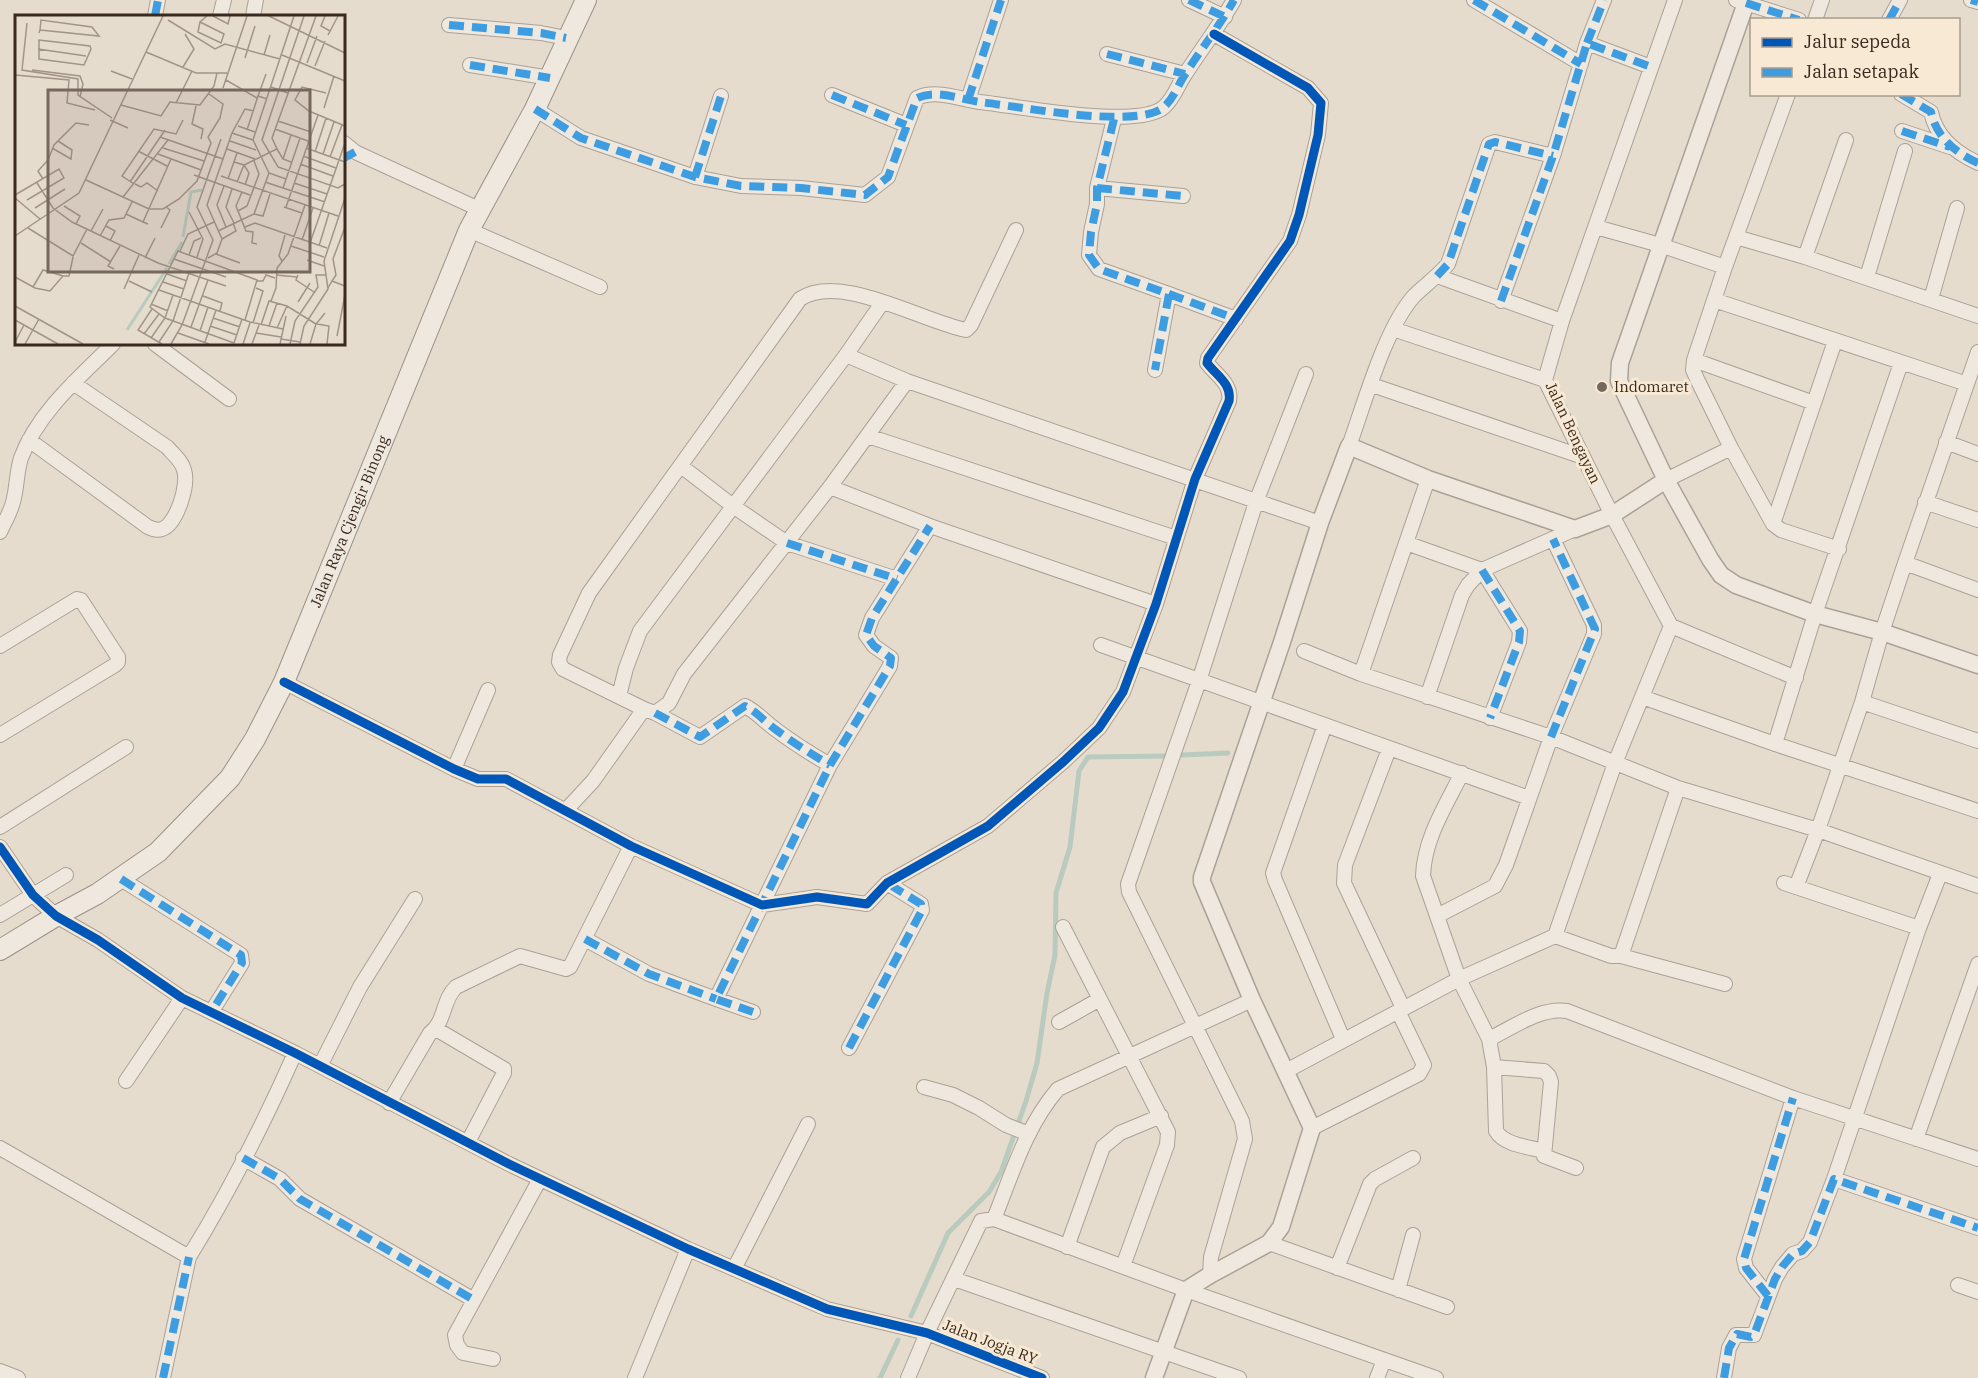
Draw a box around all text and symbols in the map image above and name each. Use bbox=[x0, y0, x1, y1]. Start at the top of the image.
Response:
inset map bbox=[15, 15, 345, 345]
legend bbox=[1750, 18, 1960, 96]
text: Jalur sepeda bbox=[1804, 30, 1911, 53]
text: Jalan setapak bbox=[1804, 60, 1920, 83]
place label: Indomaret bbox=[1614, 377, 1689, 396]
street label: Jalan Bengayan bbox=[1542, 379, 1606, 487]
marker: Indomaret bbox=[1595, 380, 1609, 394]
street label: Jalan Raya Cjengir Binong bbox=[306, 433, 393, 610]
street label: Jalan Jogja RY bbox=[940, 1315, 1041, 1368]

